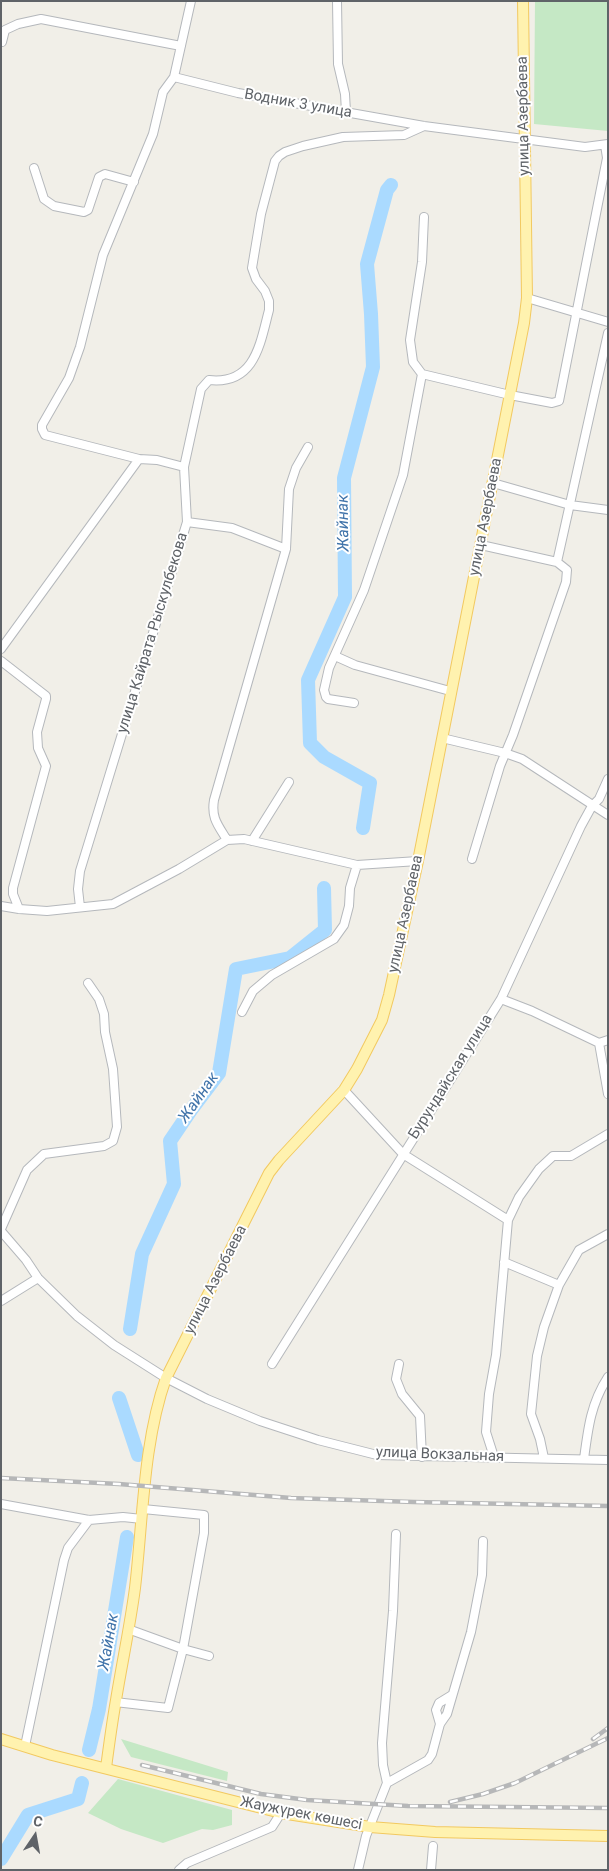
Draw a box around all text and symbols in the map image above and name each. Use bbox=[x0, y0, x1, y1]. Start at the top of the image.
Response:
street label: улица Азербаева bbox=[514, 56, 534, 176]
street label: Водник 3 улица bbox=[243, 86, 353, 122]
street label: улица Азербаева bbox=[466, 456, 506, 578]
water label: Жайнак bbox=[334, 494, 354, 552]
street label: улица Кайрата Рыскулбекова bbox=[114, 531, 192, 735]
street label: улица Азербаева bbox=[385, 854, 427, 974]
street label: Бурундайская улица bbox=[405, 1011, 497, 1143]
water label: Жайнак bbox=[175, 1069, 223, 1127]
street label: улица Азербаева bbox=[181, 1223, 251, 1337]
street label: улица Вокзальная bbox=[375, 1444, 505, 1466]
water label: Жайнак bbox=[95, 1612, 123, 1672]
street label: Жаужүрек көшесі bbox=[238, 1793, 364, 1835]
north arrow bbox=[10, 1811, 60, 1861]
text: С bbox=[32, 1813, 44, 1830]

